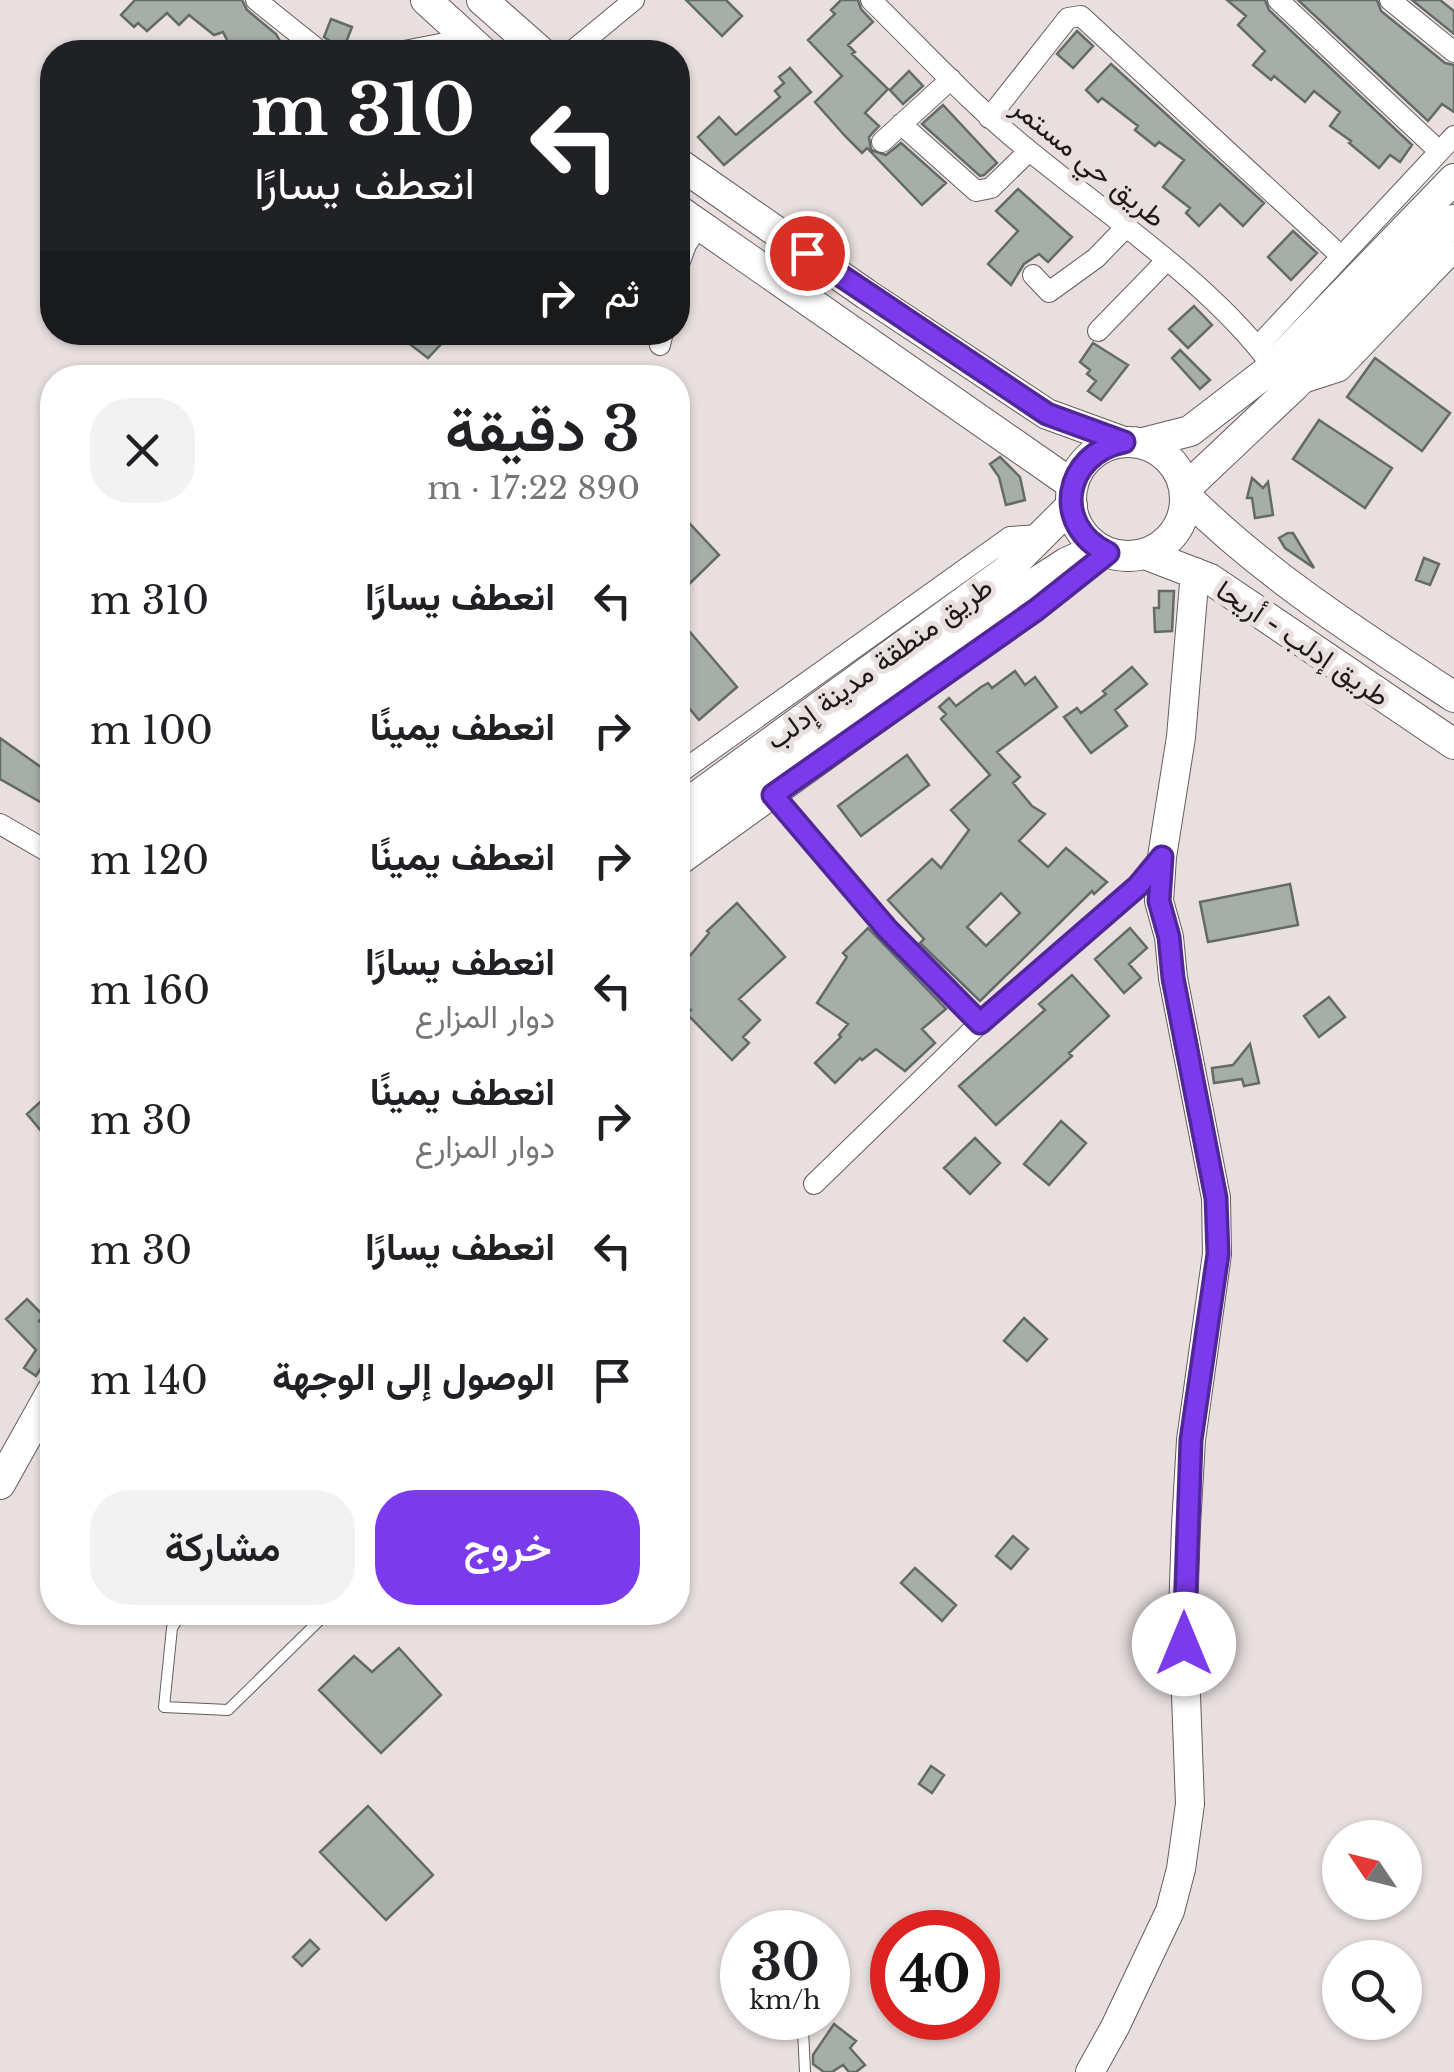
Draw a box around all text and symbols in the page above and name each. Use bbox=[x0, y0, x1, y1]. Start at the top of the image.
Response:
text: 310 m bbox=[251, 67, 475, 154]
icon: left bbox=[510, 80, 640, 210]
street label: طريق حي مستمر bbox=[1001, 89, 1173, 239]
text: انعطف يسارًا bbox=[254, 155, 475, 211]
pin bbox=[765, 211, 850, 296]
icon: arrive bbox=[780, 226, 835, 281]
icon: right bbox=[529, 270, 584, 325]
text: ثم bbox=[604, 270, 640, 317]
text: 3 دقيقة bbox=[445, 393, 640, 467]
button: close bbox=[90, 398, 195, 503]
text: 890 m · 17:22 bbox=[427, 468, 640, 508]
street label: طريق منطقة مدينة إدلب bbox=[759, 569, 1000, 758]
text: انعطف يسارًا bbox=[365, 573, 555, 620]
icon: left bbox=[585, 573, 640, 628]
street label: طريق إدلب - أريحا bbox=[1209, 573, 1396, 715]
text: 310 m bbox=[90, 577, 209, 624]
text: انعطف يمينًا bbox=[370, 703, 555, 750]
icon: right bbox=[585, 703, 640, 758]
text: 100 m bbox=[90, 707, 213, 754]
text: انعطف يمينًا bbox=[370, 833, 555, 880]
icon: right bbox=[585, 833, 640, 888]
text: 120 m bbox=[90, 837, 209, 884]
text: انعطف يسارًا bbox=[365, 938, 555, 985]
icon: left bbox=[585, 963, 640, 1018]
text: 160 m bbox=[90, 967, 210, 1014]
text: دوار المزارع bbox=[415, 997, 555, 1037]
text: انعطف يمينًا bbox=[370, 1068, 555, 1115]
icon: right bbox=[585, 1093, 640, 1148]
text: 30 m bbox=[90, 1097, 192, 1144]
text: دوار المزارع bbox=[415, 1127, 555, 1167]
text: انعطف يسارًا bbox=[365, 1223, 555, 1270]
icon: left bbox=[585, 1223, 640, 1278]
text: 30 m bbox=[90, 1227, 192, 1274]
text: الوصول إلى الوجهة bbox=[272, 1353, 555, 1400]
icon: arrive bbox=[585, 1353, 640, 1408]
text: 140 m bbox=[90, 1357, 208, 1404]
button: مشاركة bbox=[90, 1490, 355, 1605]
button: خروج bbox=[375, 1490, 640, 1605]
position arrow bbox=[1132, 1592, 1236, 1696]
north arrow bbox=[1322, 1820, 1422, 1920]
map controls bbox=[1322, 1820, 1422, 2040]
speed limit sign: 40 bbox=[870, 1910, 1000, 2040]
text: 30 bbox=[750, 1931, 820, 1994]
button: search bbox=[1322, 1940, 1422, 2040]
text: km/h bbox=[750, 1985, 820, 2016]

